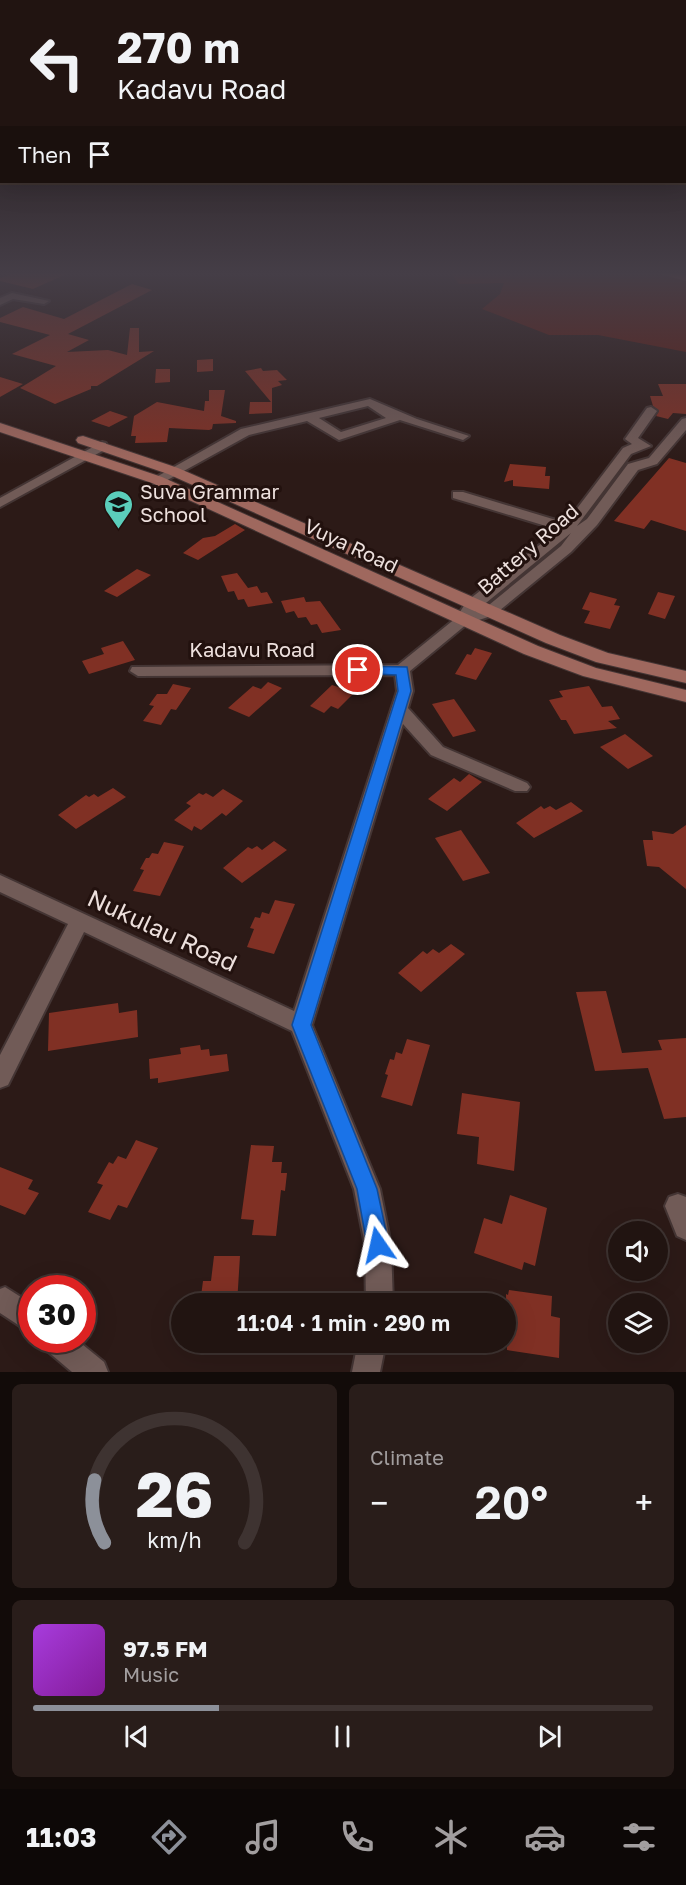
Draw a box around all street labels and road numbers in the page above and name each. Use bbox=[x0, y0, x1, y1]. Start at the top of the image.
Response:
street label: Battery Road bbox=[472, 498, 583, 598]
street label: Vuya Road bbox=[301, 513, 402, 577]
street label: Kadavu Road bbox=[189, 637, 315, 661]
street label: Nukulau Road bbox=[83, 882, 242, 977]

